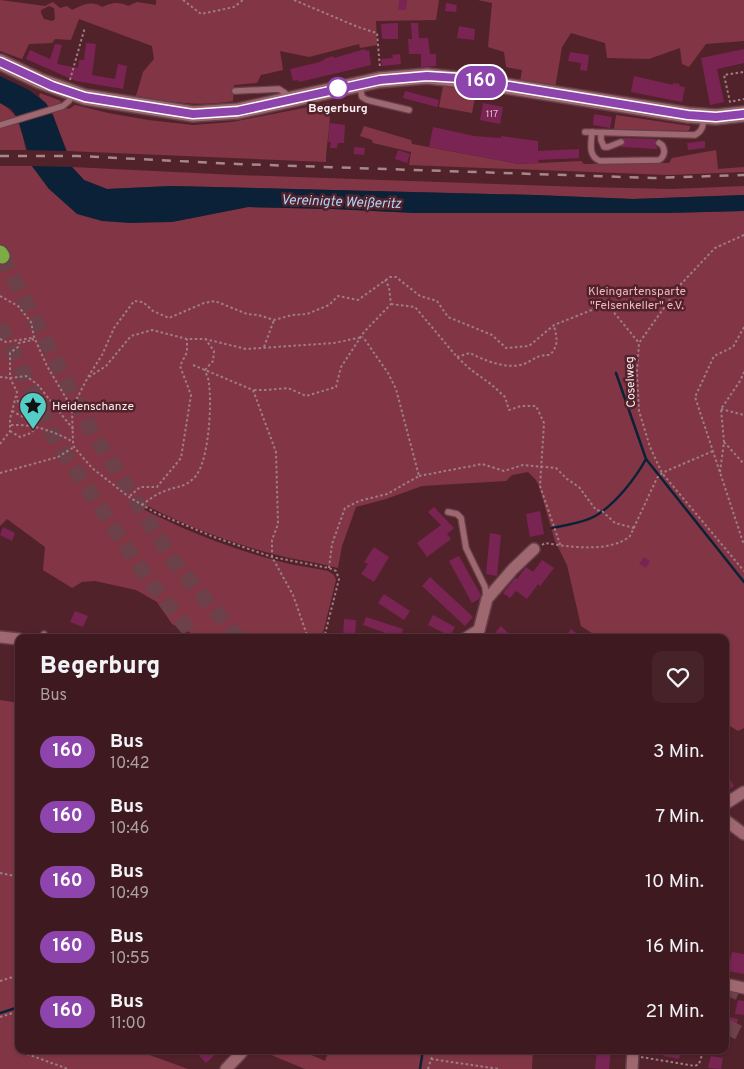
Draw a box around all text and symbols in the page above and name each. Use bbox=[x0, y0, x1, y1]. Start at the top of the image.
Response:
line badge: 160 bbox=[452, 66, 510, 98]
text: 160 bbox=[466, 70, 496, 93]
marker: Begerburg bbox=[327, 77, 349, 99]
place label: Begerburg bbox=[308, 101, 368, 117]
house number: 117 bbox=[486, 108, 498, 121]
water label: Vereinigte Weißeritz bbox=[281, 192, 403, 213]
park label: Kleingartensparte "Felsenkeller" e.V. bbox=[588, 284, 686, 314]
street label: Coselweg bbox=[622, 356, 640, 408]
place icon: Heidenschanze bbox=[18, 391, 48, 430]
place label: Heidenschanze bbox=[52, 399, 134, 415]
button: heart bbox=[652, 651, 704, 703]
text: Begerburg bbox=[40, 652, 160, 682]
text: Bus bbox=[40, 686, 67, 706]
text: Bus bbox=[110, 730, 144, 754]
text: 160 bbox=[52, 740, 83, 763]
text: 3 Min. bbox=[653, 740, 704, 764]
text: 10:42 bbox=[110, 754, 150, 774]
text: Bus bbox=[110, 795, 144, 819]
text: 160 bbox=[52, 805, 83, 828]
text: 7 Min. bbox=[655, 805, 704, 829]
text: 10:46 bbox=[110, 819, 149, 839]
text: Bus bbox=[110, 860, 144, 884]
text: 160 bbox=[52, 870, 83, 893]
text: 10 Min. bbox=[645, 870, 704, 894]
text: 10:49 bbox=[110, 884, 149, 904]
text: Bus bbox=[110, 925, 144, 949]
text: 160 bbox=[52, 935, 83, 958]
text: 16 Min. bbox=[646, 935, 704, 959]
text: 10:55 bbox=[110, 949, 150, 969]
text: Bus bbox=[110, 990, 144, 1014]
text: 160 bbox=[52, 1000, 83, 1023]
text: 21 Min. bbox=[646, 1000, 704, 1024]
text: 11:00 bbox=[110, 1014, 146, 1034]

